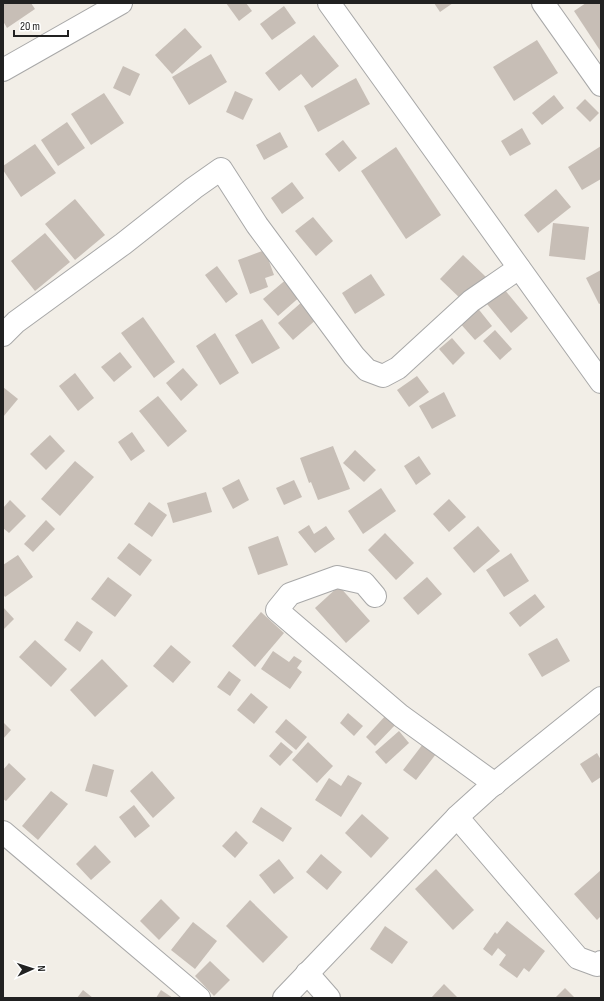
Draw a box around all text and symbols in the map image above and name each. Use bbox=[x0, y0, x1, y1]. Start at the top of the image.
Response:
scale bar bbox=[14, 12, 68, 38]
text: 20 m bbox=[20, 19, 40, 34]
north arrow bbox=[12, 949, 52, 989]
text: N bbox=[35, 965, 48, 972]

